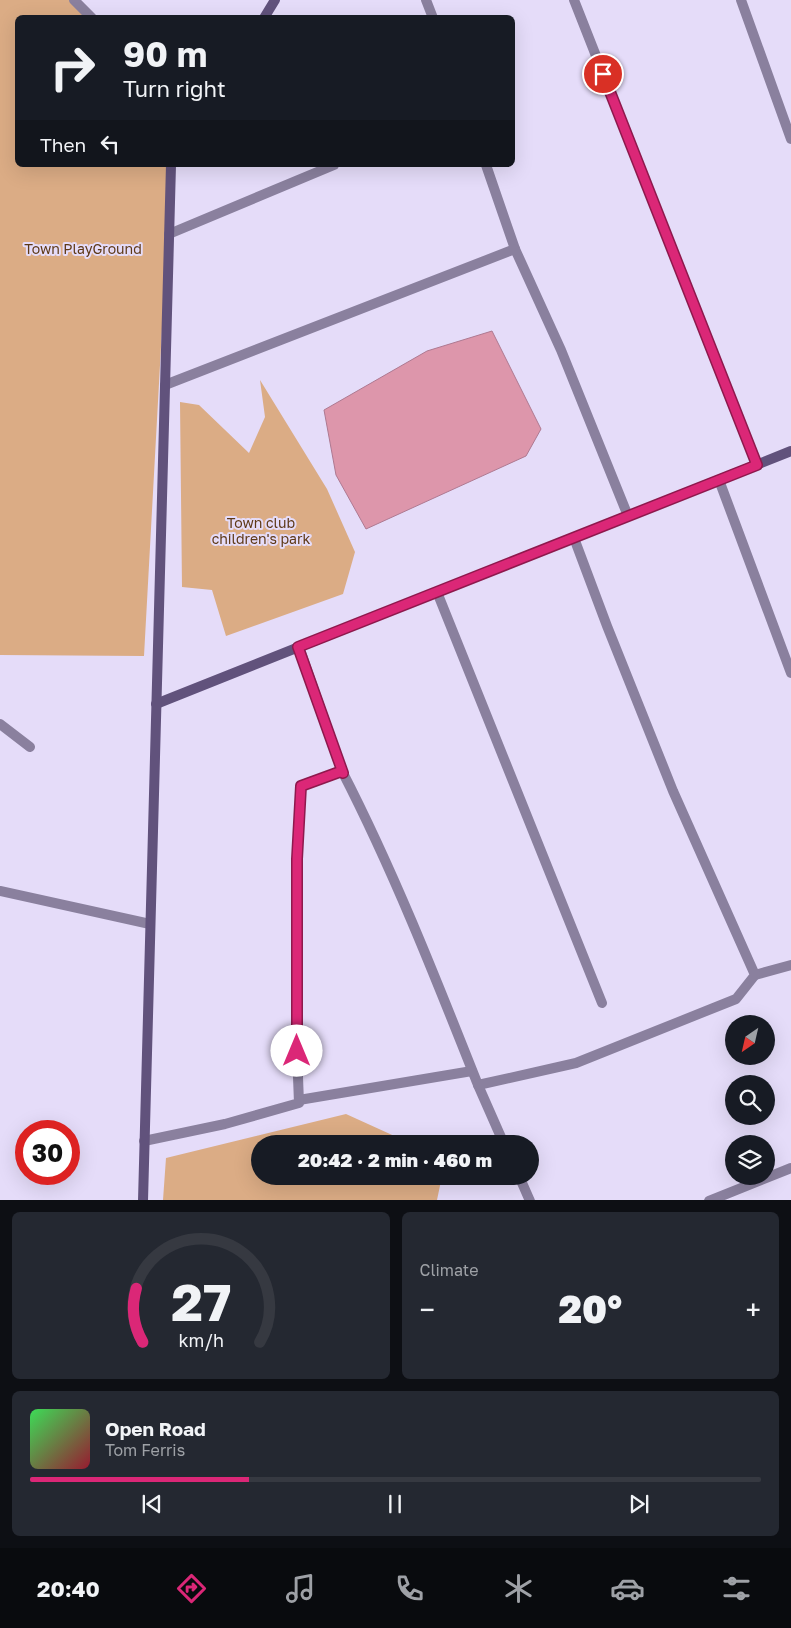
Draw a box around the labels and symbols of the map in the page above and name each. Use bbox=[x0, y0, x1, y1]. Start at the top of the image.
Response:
pin bbox=[582, 53, 624, 95]
park label: Town PlayGround bbox=[24, 240, 142, 257]
park label: Town club children's park bbox=[212, 514, 310, 547]
north arrow bbox=[725, 1015, 775, 1065]
position arrow bbox=[270, 1024, 322, 1076]
speed limit sign: 30 bbox=[15, 1120, 80, 1185]

